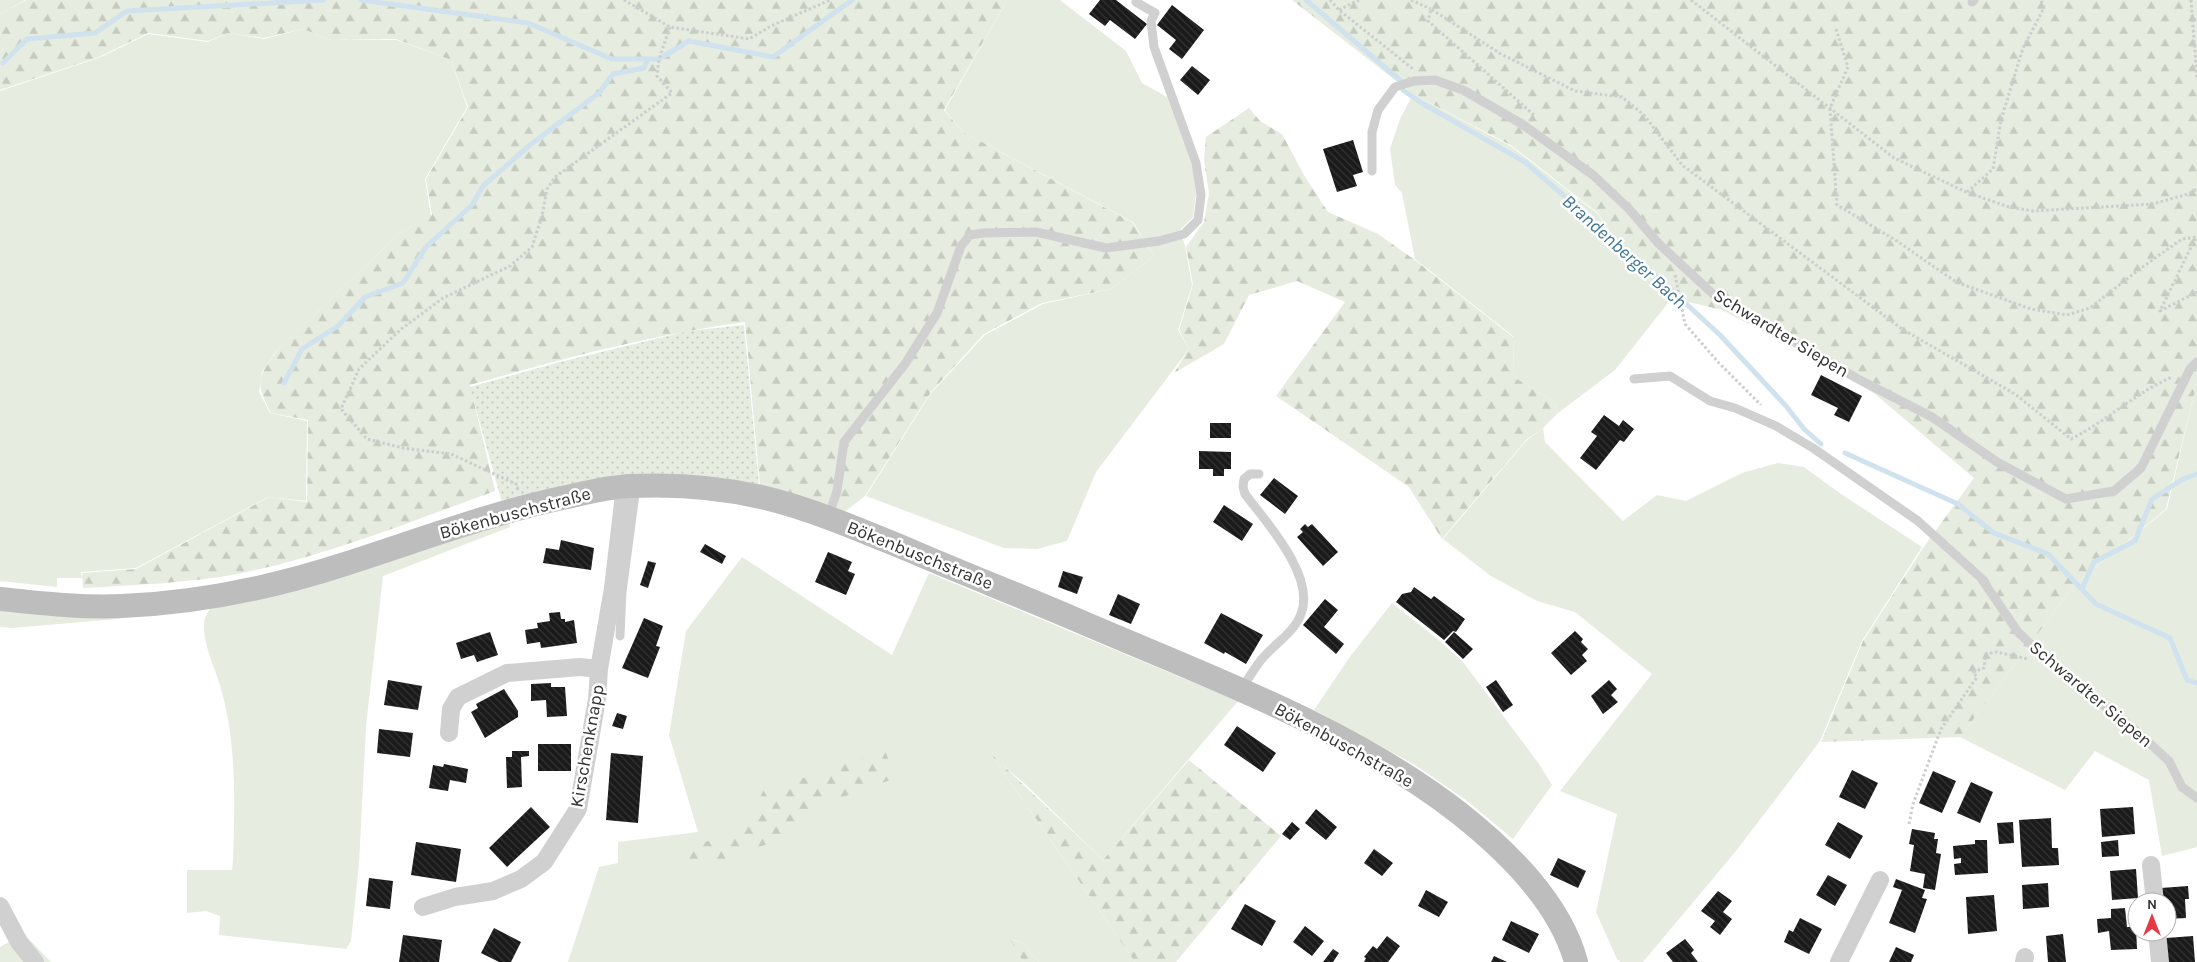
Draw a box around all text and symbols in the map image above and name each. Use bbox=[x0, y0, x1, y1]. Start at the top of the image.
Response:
water label: Brandenberger Bach bbox=[1558, 190, 1691, 313]
street label: Schwardter Siepen bbox=[1709, 284, 1853, 382]
street label: Bökenbuschstraße bbox=[437, 482, 593, 544]
street label: Bökenbuschstraße bbox=[844, 516, 996, 594]
street label: Schwardter Siepen bbox=[2025, 636, 2157, 752]
street label: Kirschenknapp bbox=[565, 683, 609, 809]
street label: Bökenbuschstraße bbox=[1271, 698, 1417, 792]
north arrow bbox=[2127, 892, 2177, 942]
text: N bbox=[2147, 896, 2157, 913]

